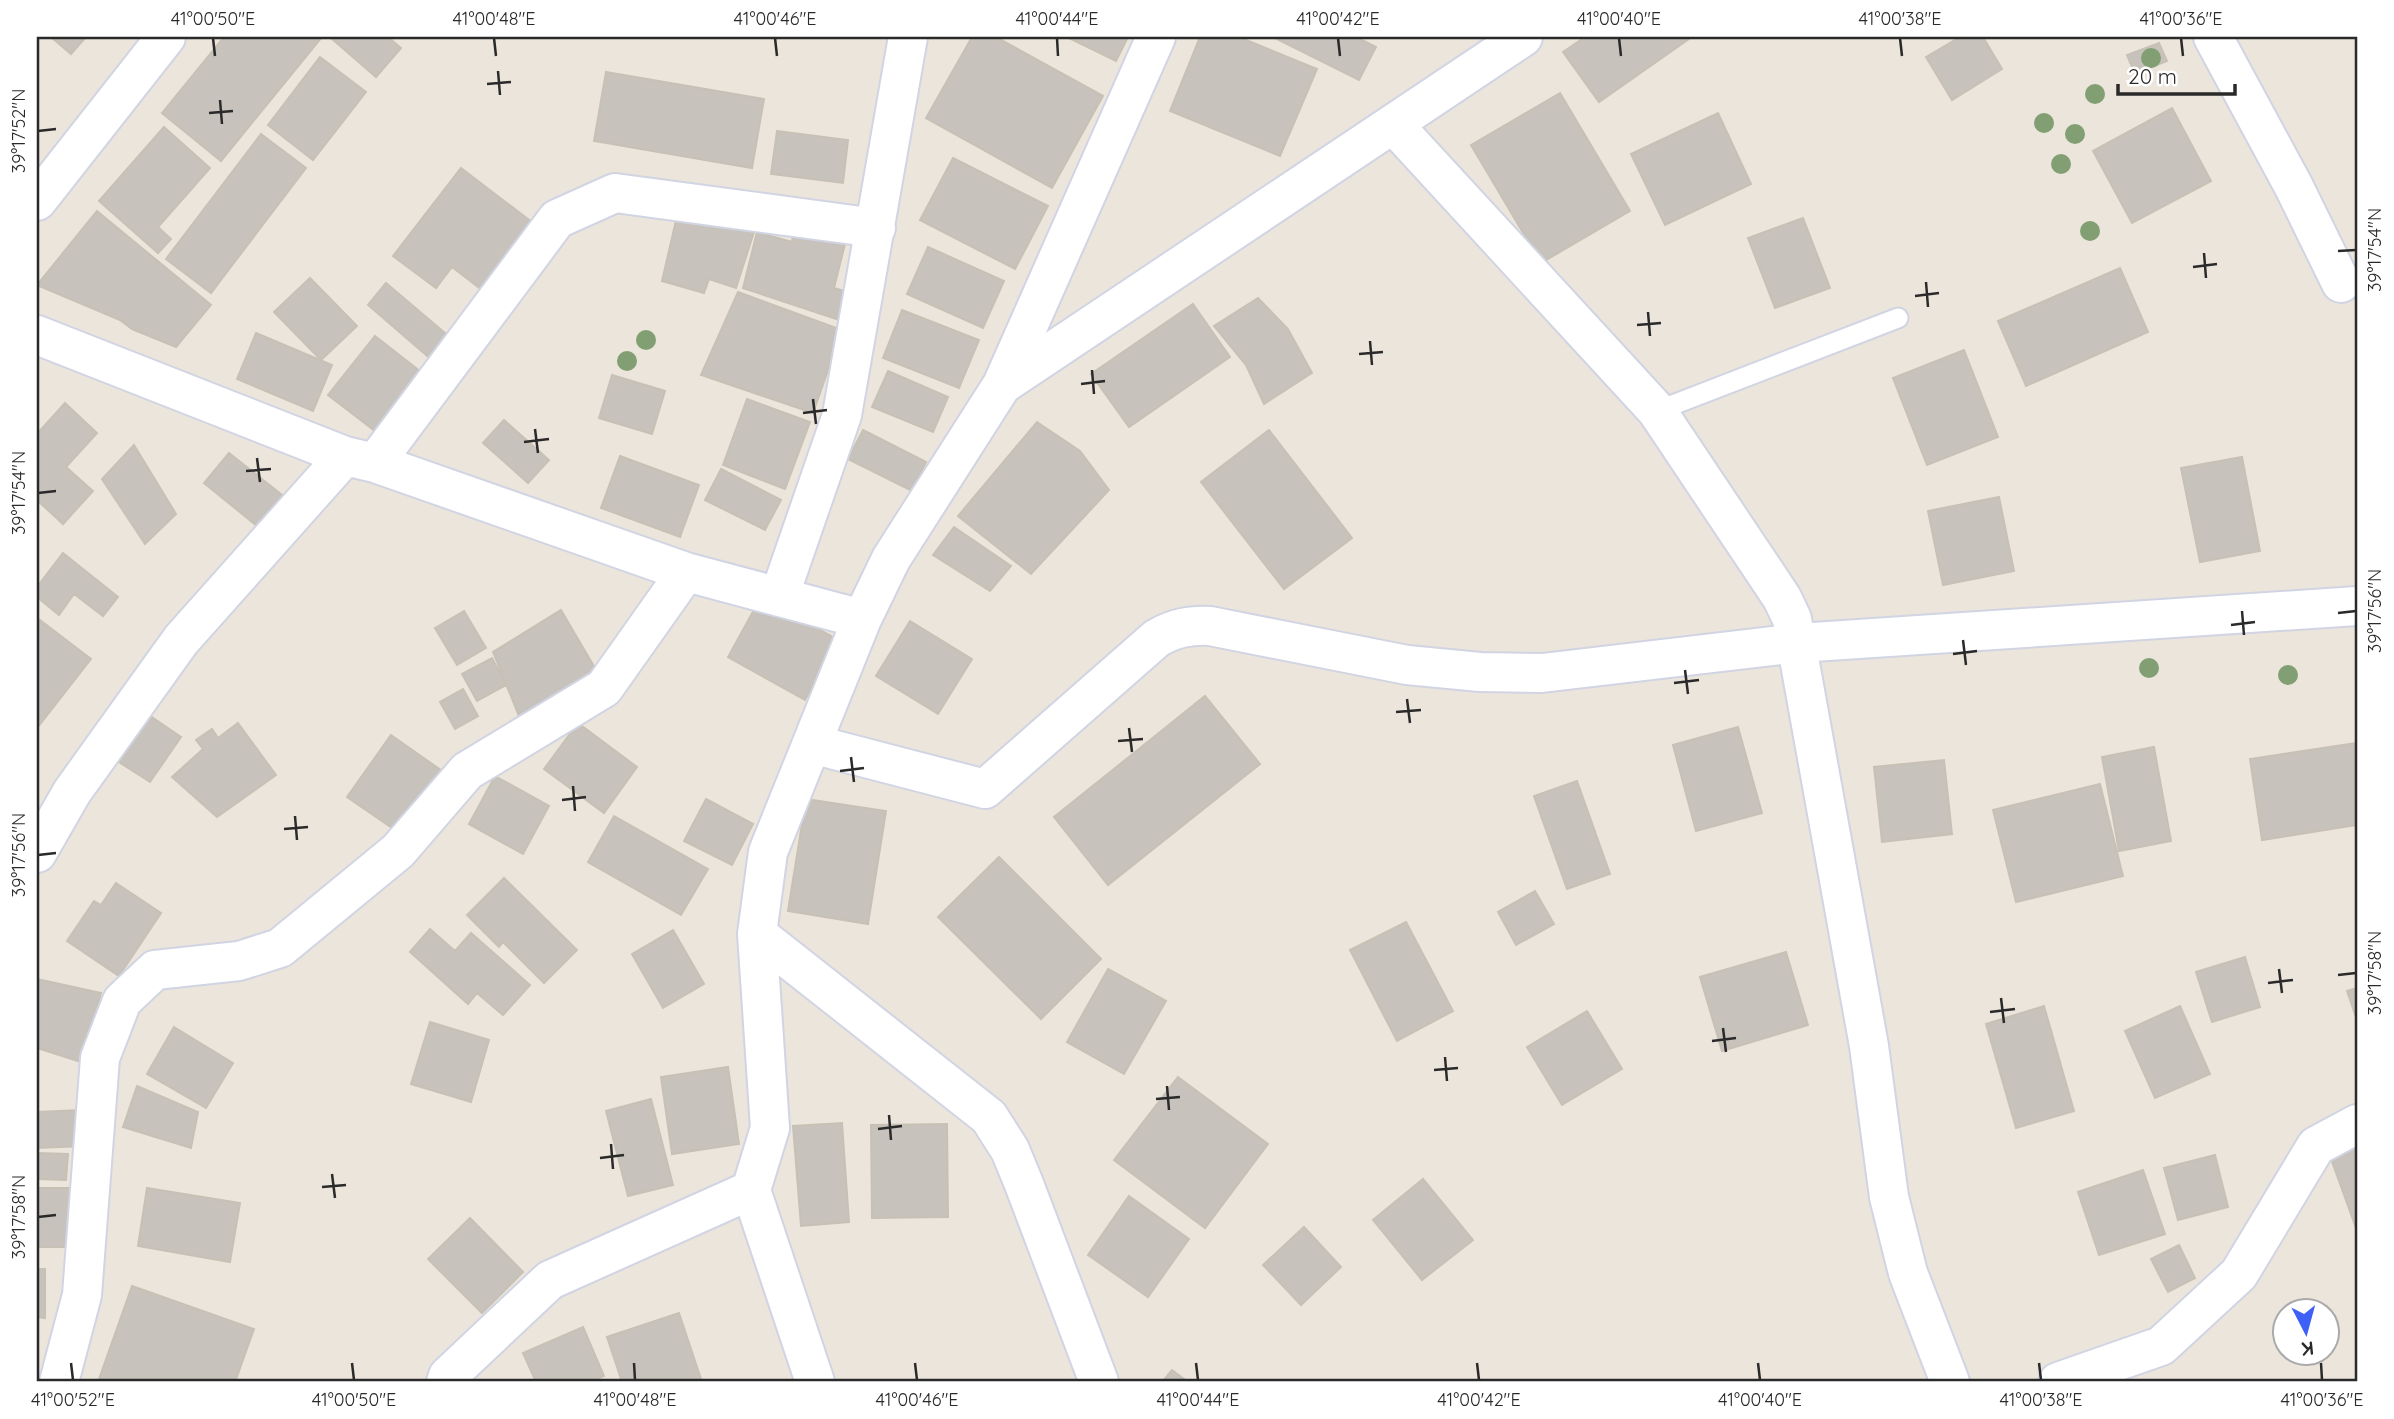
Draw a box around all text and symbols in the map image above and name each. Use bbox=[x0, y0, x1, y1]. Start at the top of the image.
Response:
text: 41°00'50"E bbox=[171, 7, 255, 30]
text: 41°00'48"E bbox=[452, 7, 536, 30]
text: 41°00'46"E bbox=[733, 7, 817, 30]
text: 41°00'44"E bbox=[1016, 7, 1098, 30]
text: 41°00'42"E bbox=[1296, 7, 1380, 30]
text: 41°00'40"E bbox=[1577, 7, 1661, 30]
text: 41°00'38"E bbox=[1858, 7, 1942, 30]
text: 41°00'36"E bbox=[2139, 7, 2223, 30]
scale bar bbox=[2118, 52, 2235, 96]
text: 20 m bbox=[2128, 63, 2177, 89]
text: 39°17'52"N bbox=[7, 89, 30, 173]
text: 39°17'54"N bbox=[2363, 208, 2386, 292]
text: 39°17'54"N bbox=[7, 451, 30, 535]
text: 39°17'56"N bbox=[2363, 569, 2386, 653]
text: 39°17'56"N bbox=[7, 813, 30, 897]
text: 39°17'58"N bbox=[2363, 931, 2386, 1015]
text: 39°17'58"N bbox=[7, 1175, 30, 1259]
north arrow bbox=[2272, 1296, 2342, 1366]
text: K bbox=[2300, 1336, 2315, 1361]
text: 41°00'52"E bbox=[31, 1388, 115, 1411]
text: 41°00'50"E bbox=[312, 1388, 396, 1411]
text: 41°00'48"E bbox=[593, 1388, 677, 1411]
text: 41°00'46"E bbox=[875, 1388, 959, 1411]
text: 41°00'44"E bbox=[1157, 1388, 1239, 1411]
text: 41°00'42"E bbox=[1437, 1388, 1521, 1411]
text: 41°00'40"E bbox=[1718, 1388, 1802, 1411]
text: 41°00'38"E bbox=[1999, 1388, 2083, 1411]
text: 41°00'36"E bbox=[2280, 1388, 2364, 1411]

